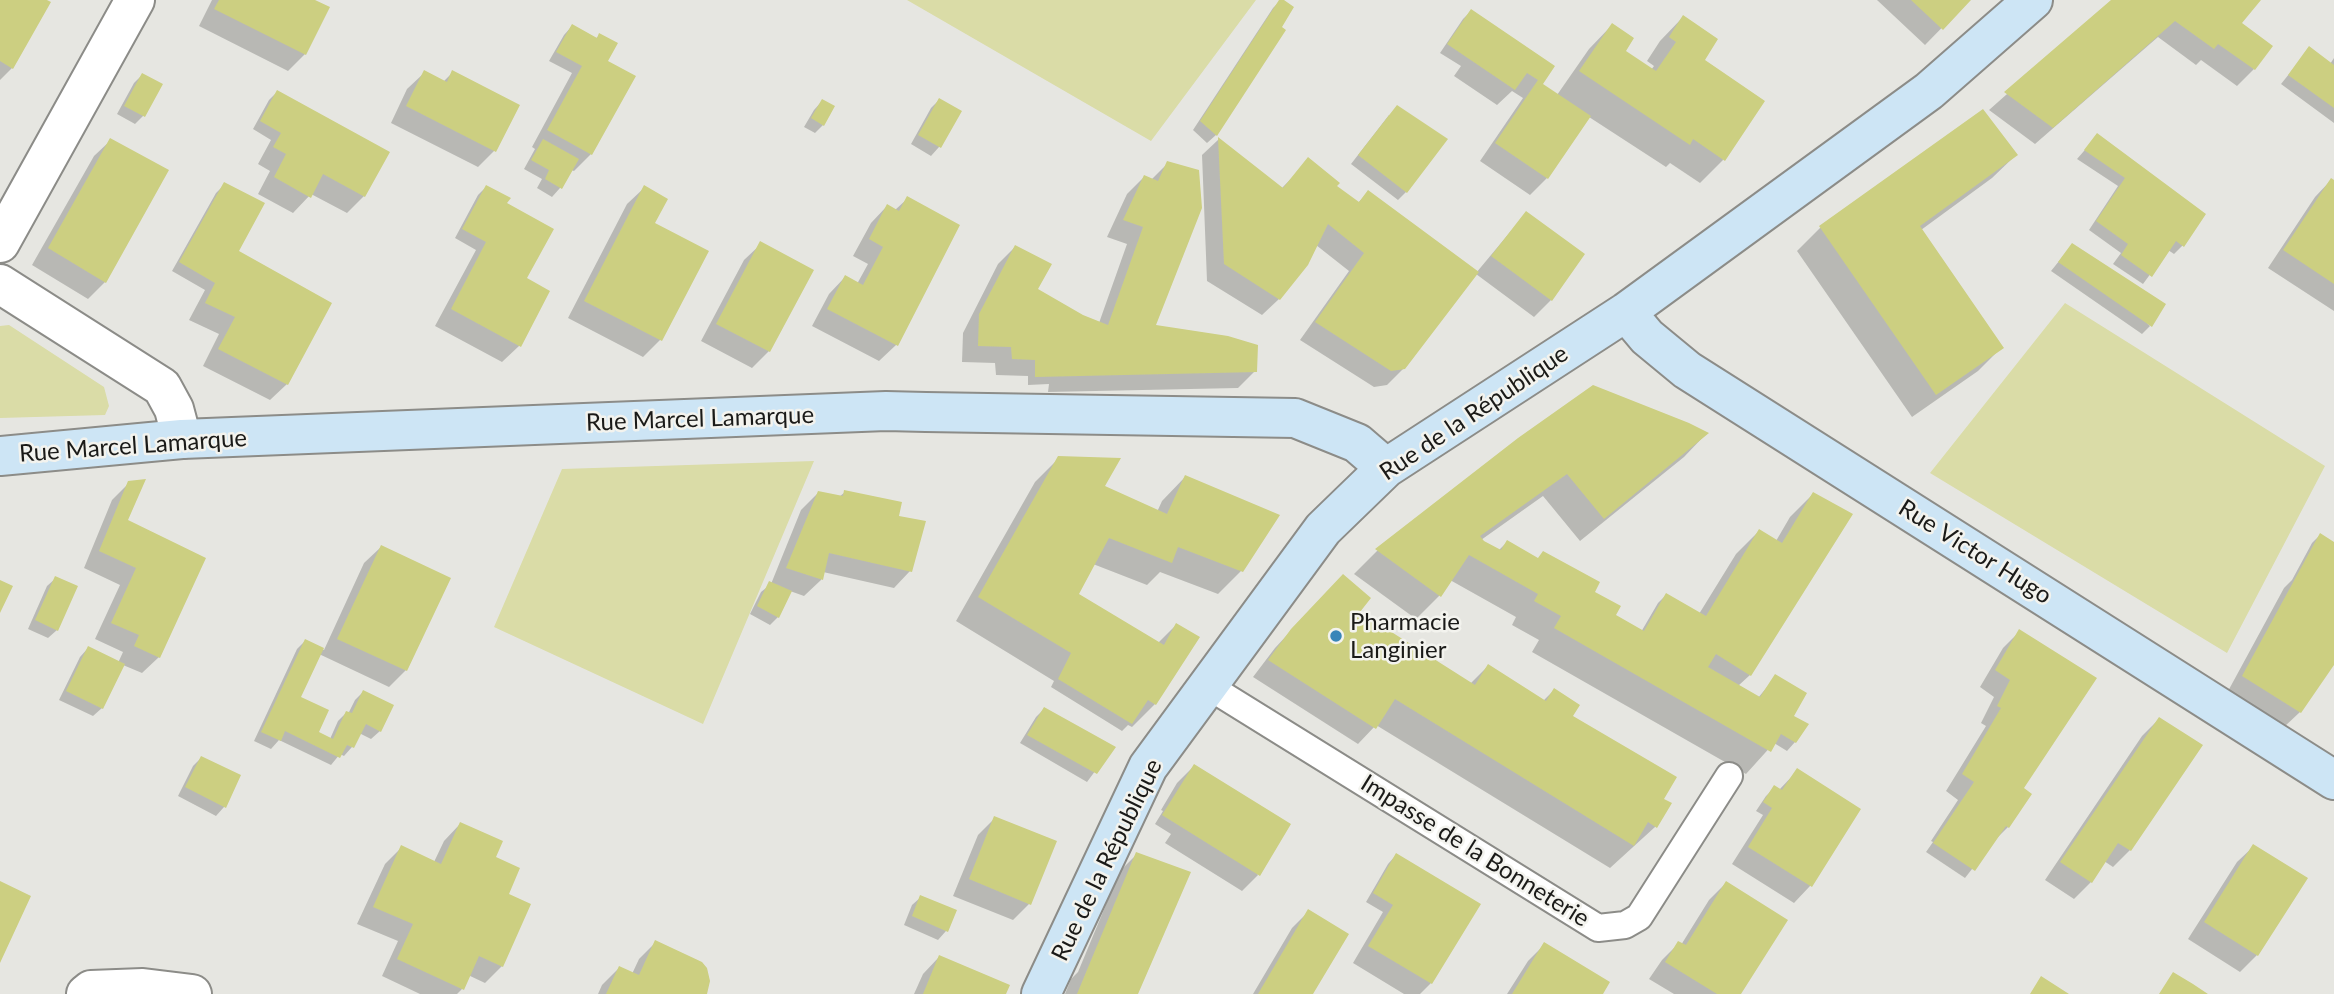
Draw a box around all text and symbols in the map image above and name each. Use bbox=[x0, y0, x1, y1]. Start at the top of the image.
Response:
street label: Rue de la République bbox=[1374, 339, 1574, 487]
street label: Rue Marcel Lamarque bbox=[585, 401, 815, 437]
street label: Rue Marcel Lamarque bbox=[18, 424, 248, 468]
street label: Rue Victor Hugo bbox=[1893, 494, 2057, 610]
place label: Pharmacie Langinier bbox=[1350, 608, 1460, 664]
marker: Pharmacie Langinier bbox=[1328, 628, 1344, 644]
street label: Rue de la République bbox=[1046, 754, 1168, 966]
street label: Impasse de la Bonneterie bbox=[1355, 769, 1595, 933]

